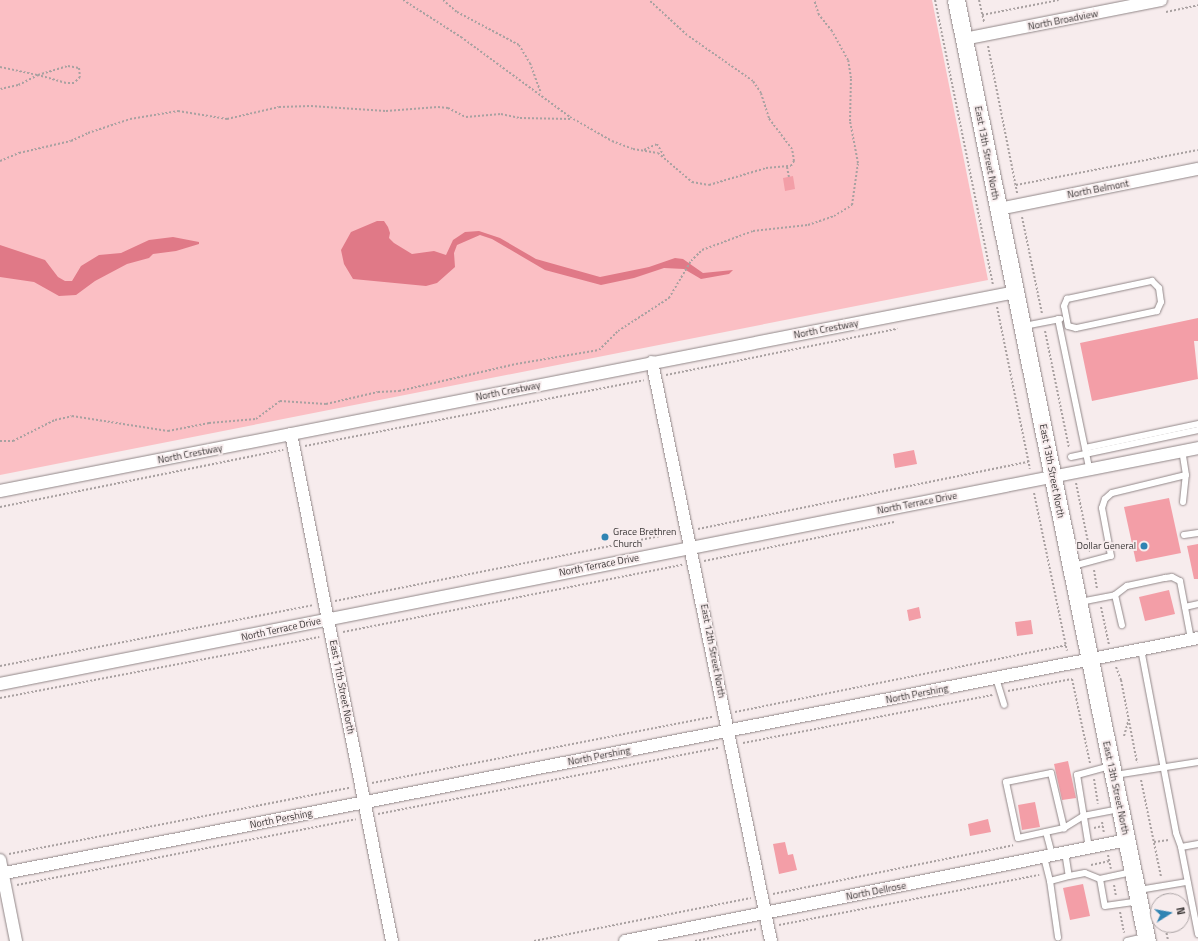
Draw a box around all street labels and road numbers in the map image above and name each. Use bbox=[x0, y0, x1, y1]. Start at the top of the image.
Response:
street label: North Broadview bbox=[1027, 7, 1099, 33]
street label: East 13th Street North bbox=[972, 105, 1002, 201]
street label: North Belmont bbox=[1066, 177, 1130, 201]
street label: North Crestway bbox=[793, 317, 859, 341]
street label: North Crestway bbox=[475, 379, 541, 403]
street label: East 13th Street North bbox=[1037, 423, 1067, 519]
street label: North Crestway bbox=[157, 442, 223, 466]
street label: North Terrace Drive bbox=[876, 489, 958, 517]
street label: North Terrace Drive bbox=[558, 551, 640, 579]
street label: East 12th Street North bbox=[698, 603, 728, 699]
street label: North Terrace Drive bbox=[240, 615, 322, 643]
street label: East 11th Street North bbox=[327, 639, 357, 735]
street label: North Pershing bbox=[885, 682, 949, 706]
street label: East 13th Street North bbox=[1100, 740, 1132, 836]
street label: North Pershing bbox=[567, 744, 631, 768]
street label: North Pershing bbox=[249, 807, 313, 831]
street label: North Dellrose bbox=[845, 879, 907, 903]

